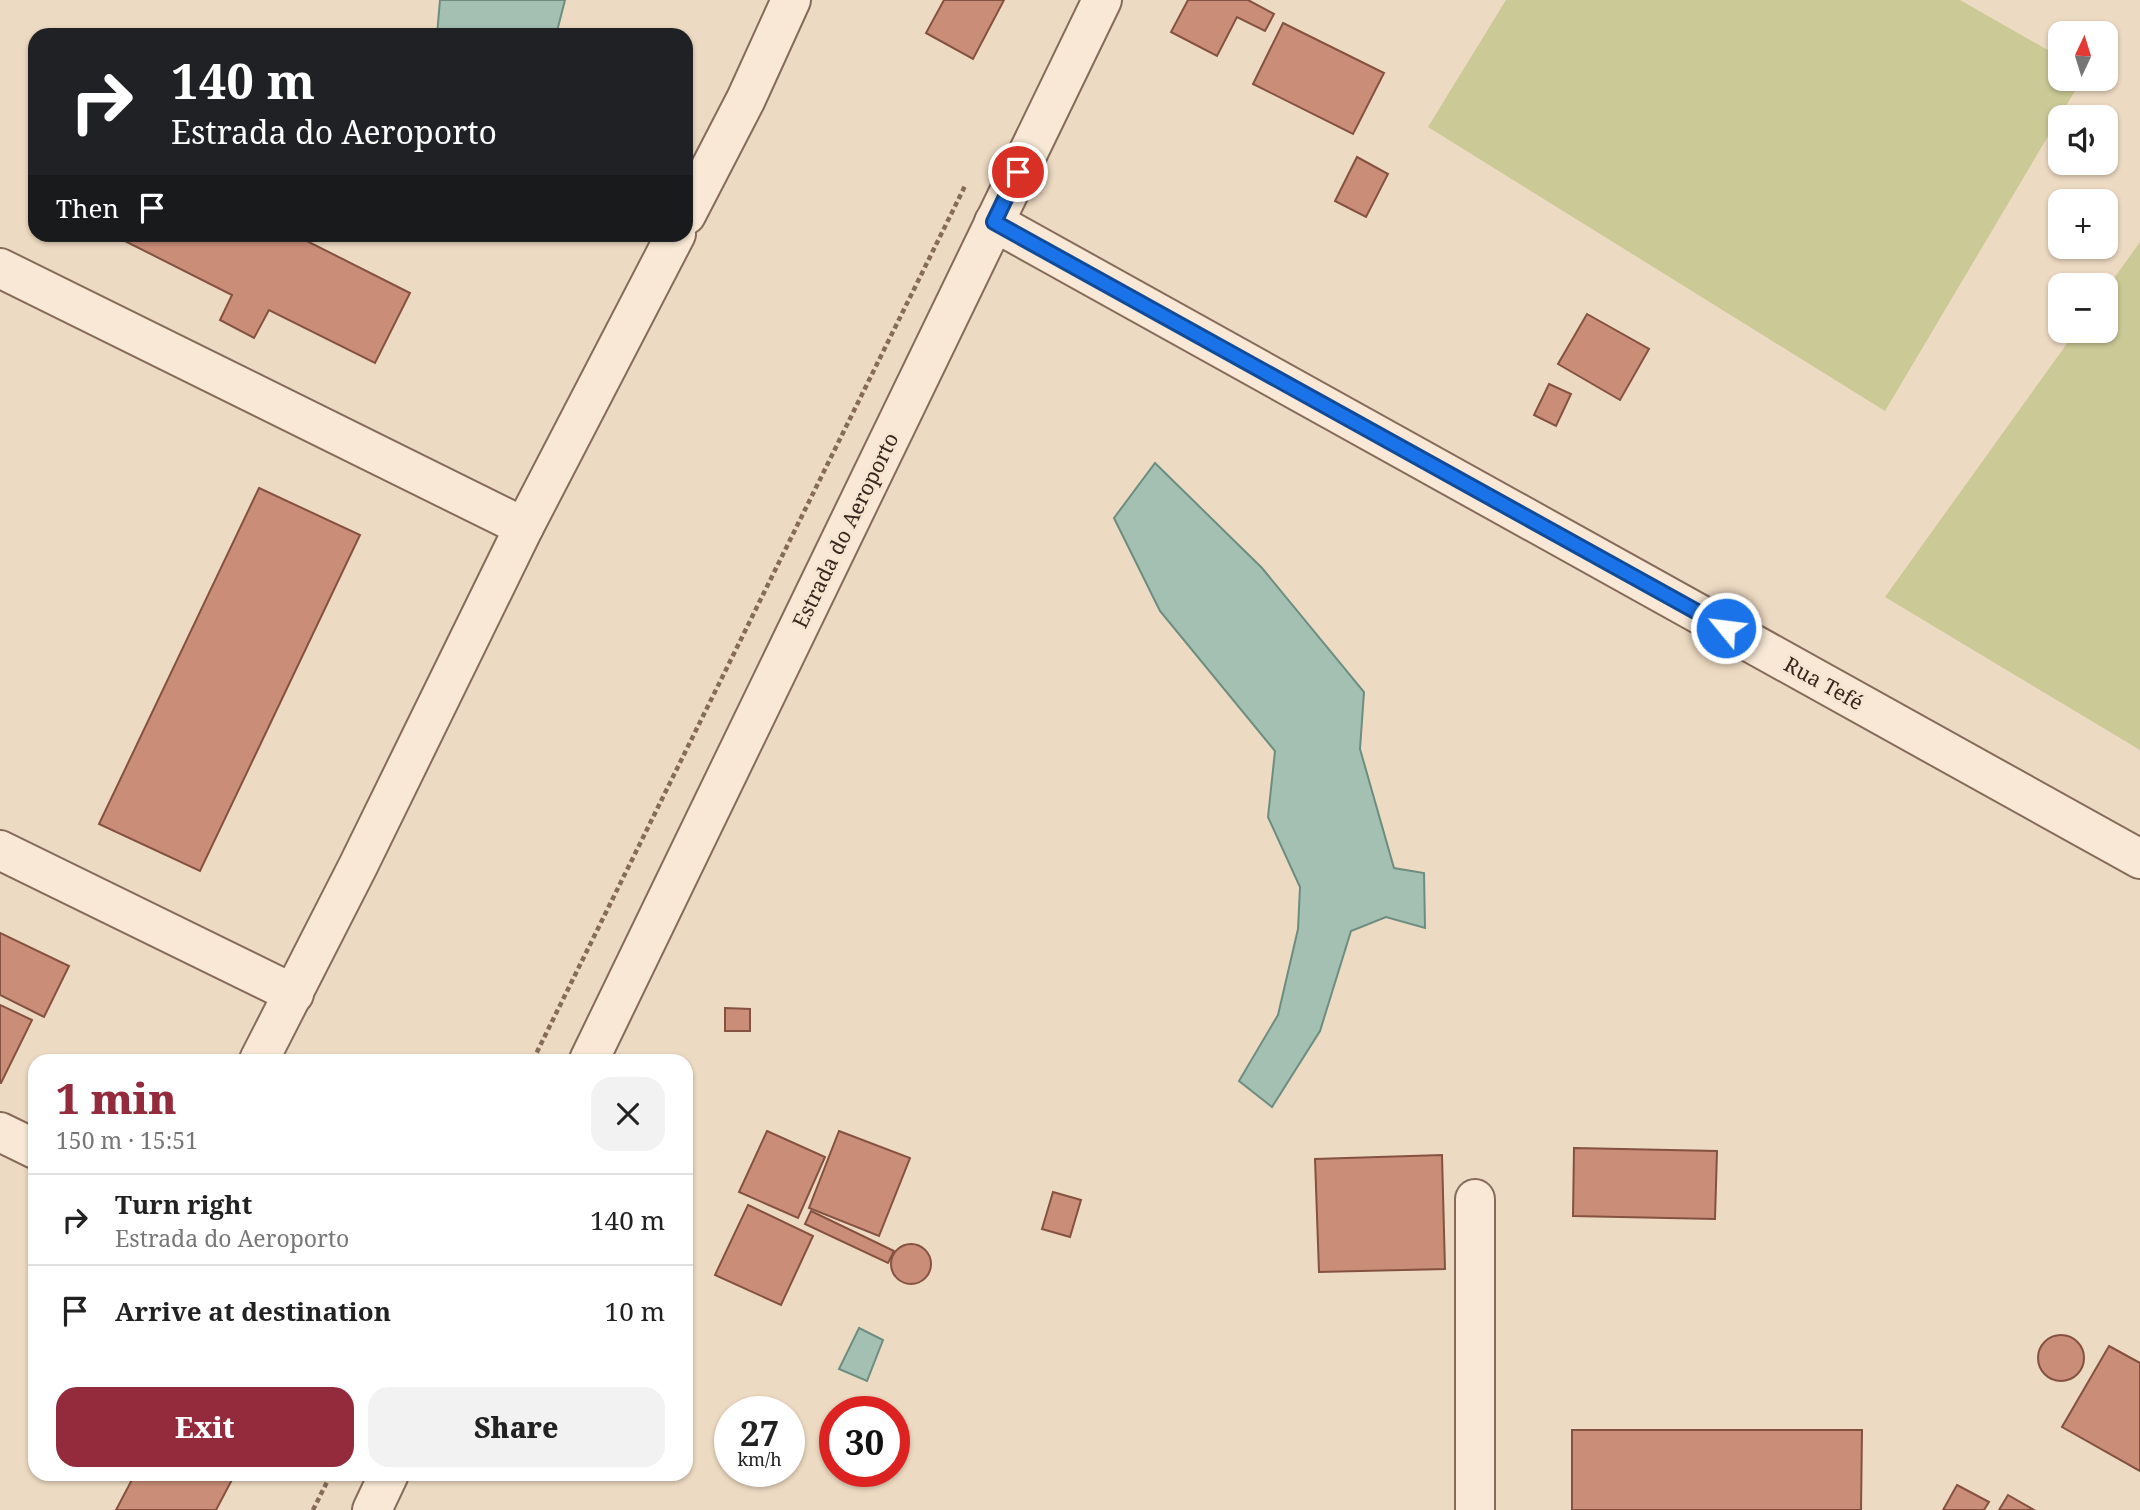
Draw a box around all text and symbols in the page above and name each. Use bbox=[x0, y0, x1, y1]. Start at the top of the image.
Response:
north arrow bbox=[2048, 21, 2118, 91]
map controls bbox=[2048, 21, 2118, 343]
text: 140 m bbox=[171, 47, 315, 113]
icon: right bbox=[56, 56, 147, 147]
button: sound bbox=[2048, 105, 2118, 175]
text: Estrada do Aeroporto bbox=[171, 110, 497, 153]
pin bbox=[988, 142, 1048, 202]
icon: arrive bbox=[999, 153, 1037, 191]
icon: arrive bbox=[133, 189, 171, 227]
button: + bbox=[2048, 189, 2118, 259]
text: Then bbox=[56, 190, 119, 226]
button: − bbox=[2048, 273, 2118, 343]
street label: Estrada do Aeroporto bbox=[786, 428, 904, 632]
position arrow bbox=[1689, 591, 1763, 665]
street label: Rua Tefé bbox=[1779, 650, 1869, 716]
text: 1 min bbox=[56, 1069, 177, 1126]
button: close bbox=[591, 1077, 665, 1151]
text: 150 m · 15:51 bbox=[56, 1124, 198, 1156]
text: Turn right bbox=[115, 1186, 252, 1222]
icon: right bbox=[56, 1201, 94, 1239]
text: 140 m bbox=[590, 1202, 665, 1238]
text: Estrada do Aeroporto bbox=[115, 1222, 349, 1254]
icon: arrive bbox=[56, 1292, 94, 1330]
text: Arrive at destination bbox=[115, 1293, 391, 1329]
text: 10 m bbox=[605, 1293, 665, 1329]
button: Exit bbox=[56, 1387, 354, 1467]
button: Share bbox=[368, 1387, 665, 1467]
speed limit sign: 30 bbox=[819, 1396, 910, 1487]
text: 27 bbox=[740, 1409, 779, 1456]
text: km/h bbox=[737, 1447, 782, 1471]

